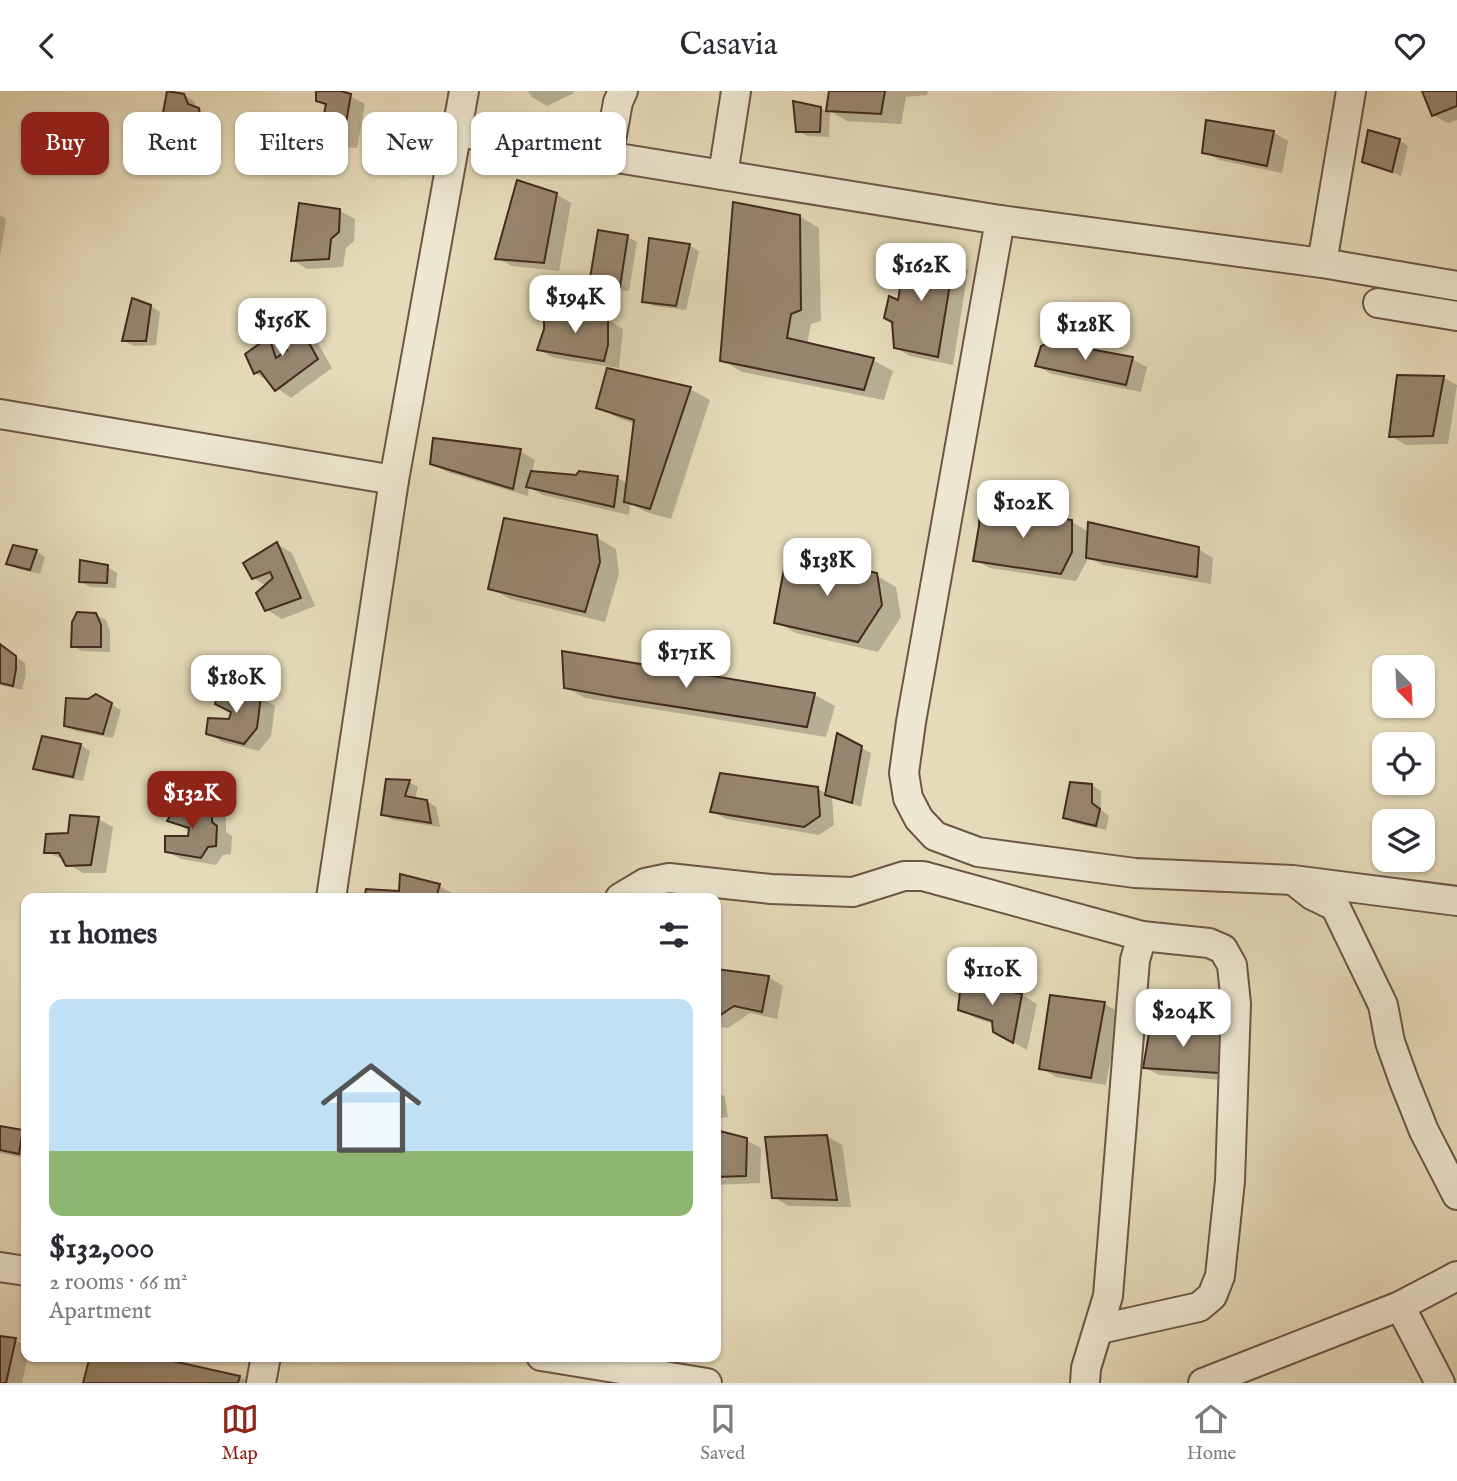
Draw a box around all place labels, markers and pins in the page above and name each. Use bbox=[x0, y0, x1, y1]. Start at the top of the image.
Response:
pin: $162K bbox=[872, 243, 970, 303]
pin: $194K bbox=[526, 275, 624, 335]
pin: $156K bbox=[233, 299, 331, 358]
pin: $128K bbox=[1036, 303, 1134, 362]
pin: $102K bbox=[974, 481, 1072, 540]
pin: $138K bbox=[778, 539, 876, 598]
pin: $171K bbox=[637, 631, 735, 690]
pin: $180K bbox=[187, 655, 285, 715]
pin: $132K bbox=[143, 771, 241, 831]
pin: $110K bbox=[943, 947, 1041, 1007]
pin: $204K bbox=[1134, 989, 1232, 1049]

